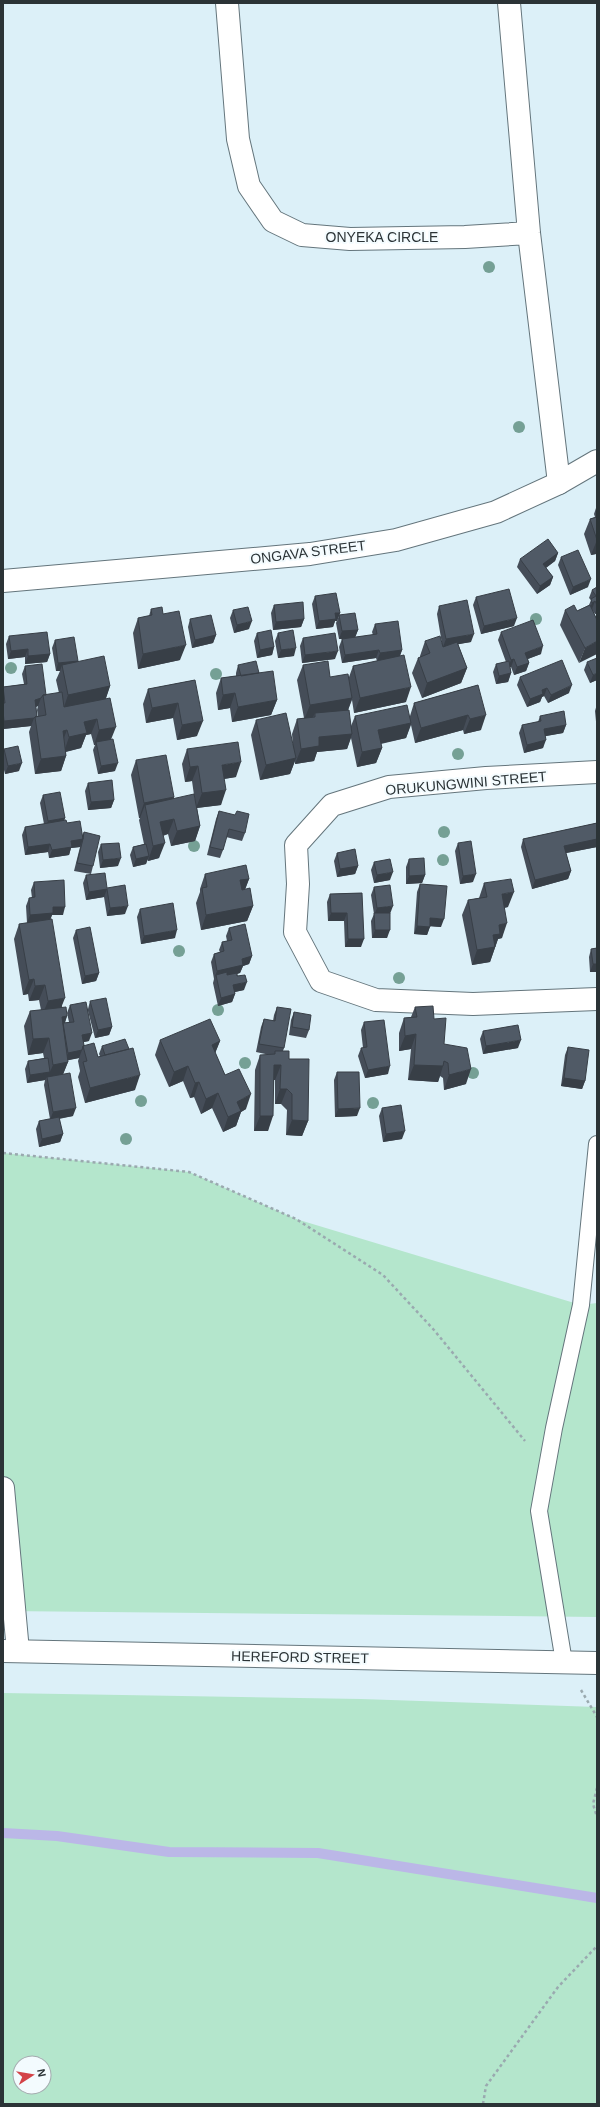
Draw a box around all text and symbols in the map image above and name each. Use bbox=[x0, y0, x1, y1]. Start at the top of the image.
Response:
street label: ONYEKA CIRCLE bbox=[326, 229, 438, 245]
street label: ONGAVA STREET bbox=[249, 537, 367, 567]
street label: ORUKUNGWINI STREET bbox=[385, 768, 548, 798]
street label: HEREFORD STREET bbox=[231, 1648, 369, 1666]
north arrow bbox=[12, 2055, 52, 2095]
text: N bbox=[35, 2068, 48, 2078]

